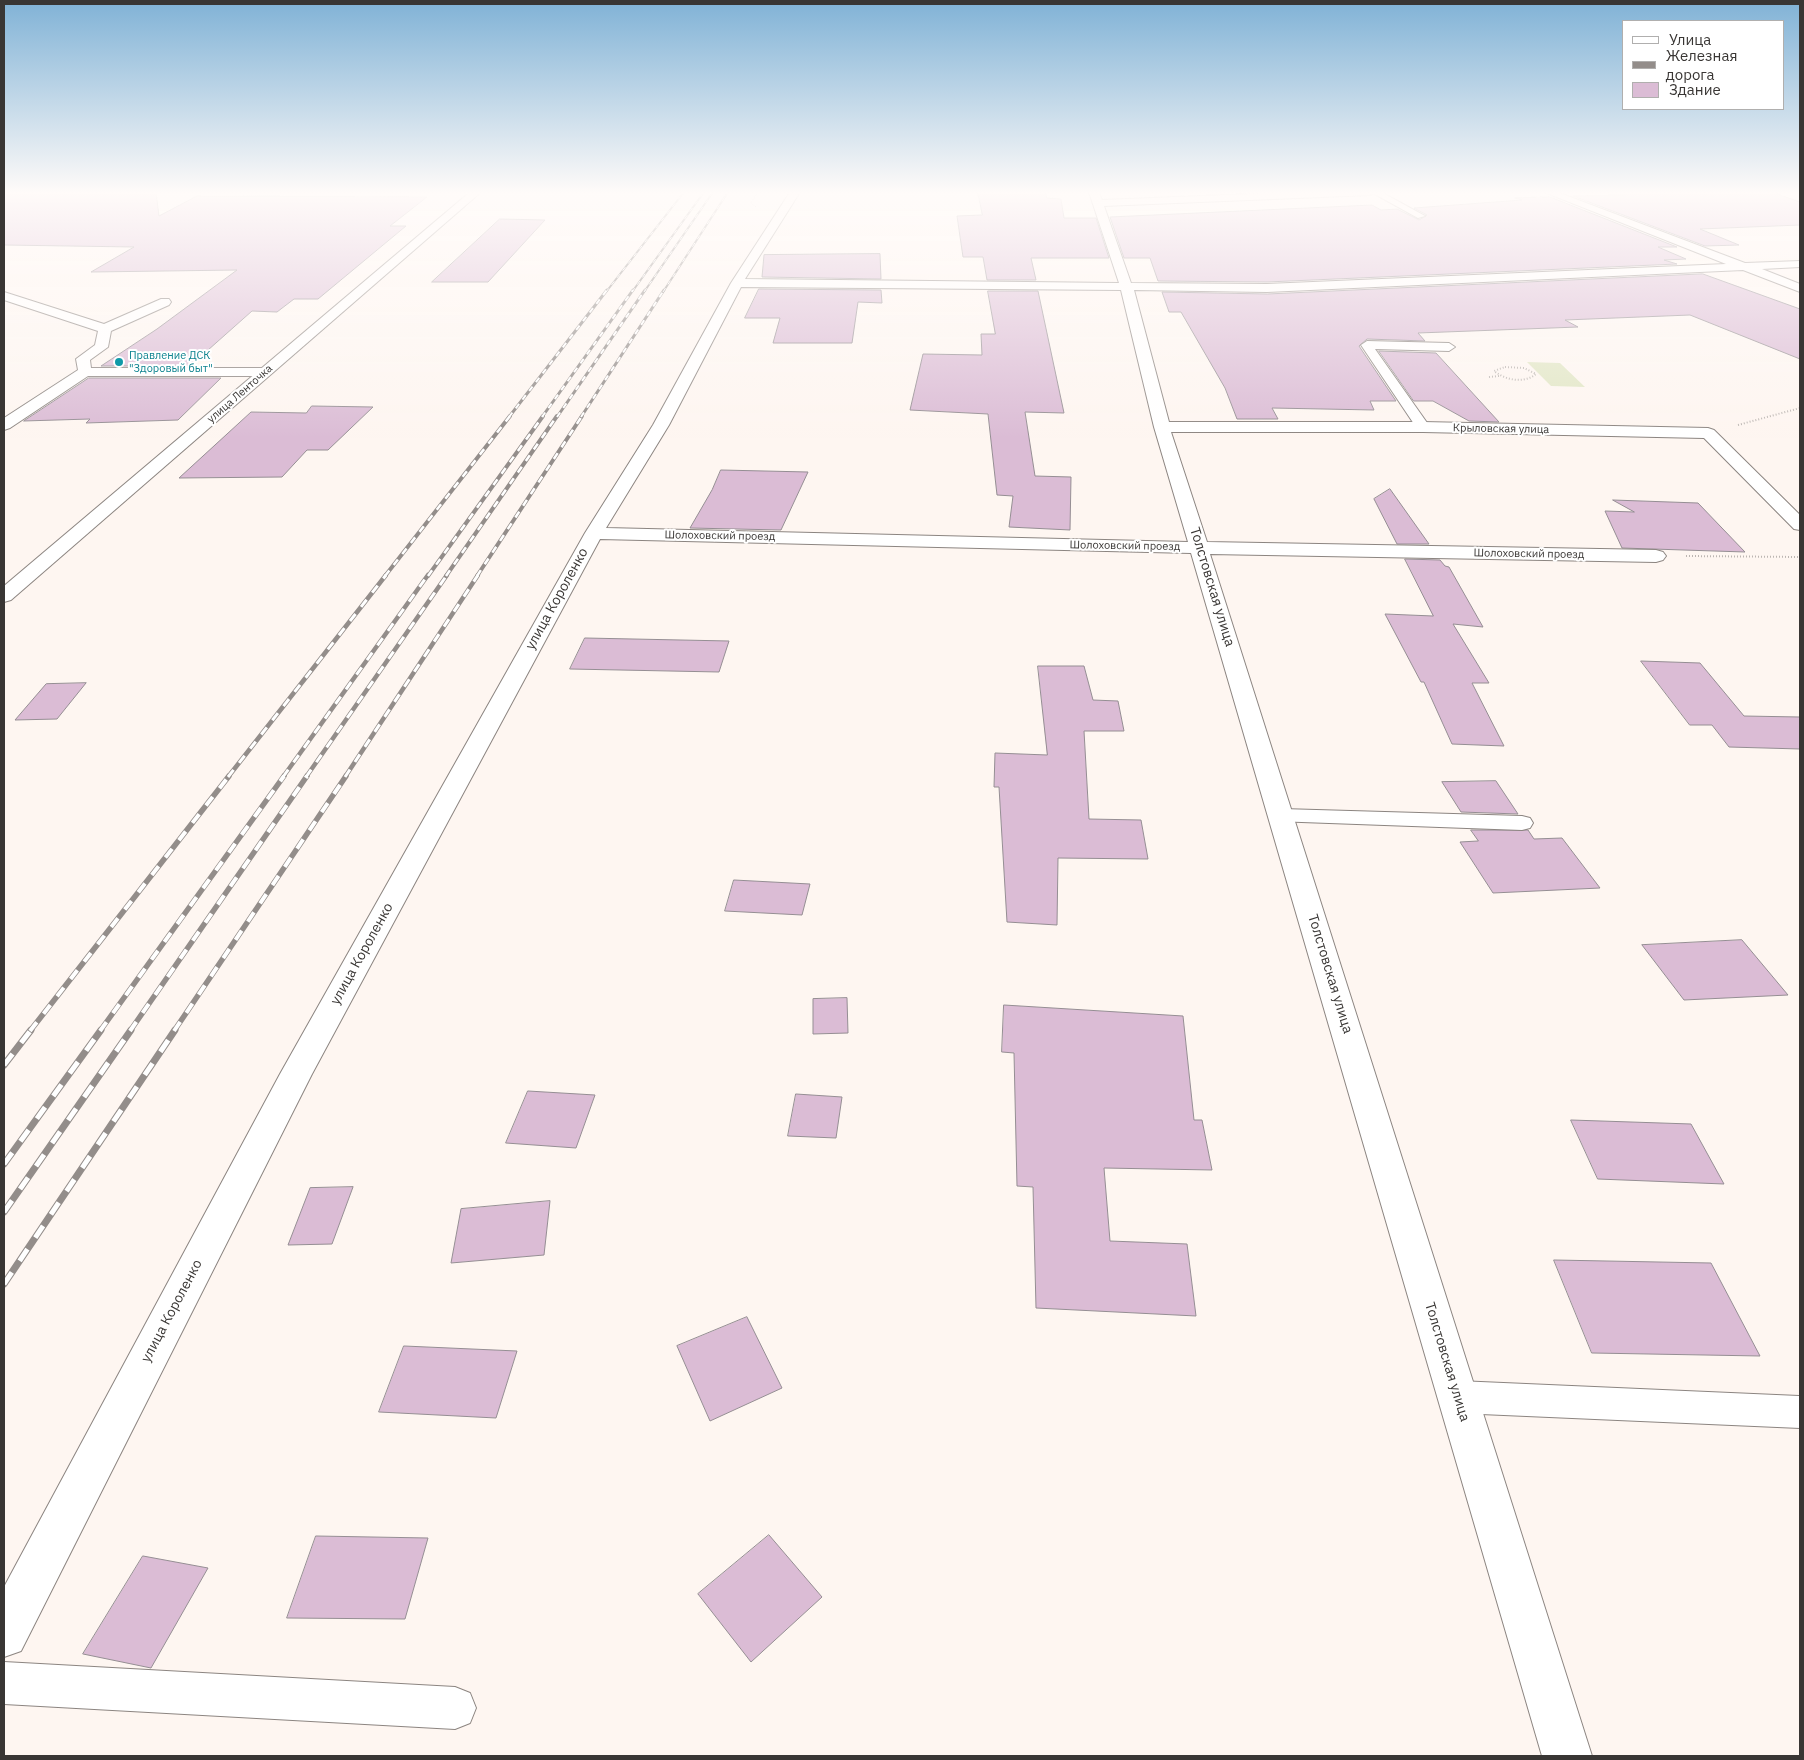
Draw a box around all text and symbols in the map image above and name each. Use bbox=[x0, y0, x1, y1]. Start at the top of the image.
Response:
legend bbox=[1622, 20, 1784, 110]
text: Улица bbox=[1669, 30, 1711, 49]
text: Железная дорога bbox=[1666, 46, 1737, 84]
text: Здание bbox=[1669, 80, 1721, 99]
place label: Правление ДСК "Здоровый быт" bbox=[129, 349, 213, 375]
marker: Правление ДСК "Здоровый быт" bbox=[113, 356, 125, 368]
street label: улица Ленточка bbox=[205, 362, 275, 426]
street label: Крыловская улица bbox=[1453, 422, 1549, 436]
street label: Толстовская улица bbox=[1186, 525, 1238, 649]
street label: Шолоховский проезд bbox=[665, 528, 775, 544]
street label: Шолоховский проезд bbox=[1070, 538, 1180, 554]
street label: улица Короленко bbox=[522, 545, 592, 653]
street label: Шолоховский проезд bbox=[1474, 546, 1584, 562]
street label: улица Короленко bbox=[327, 900, 397, 1008]
street label: Толстовская улица bbox=[1304, 912, 1356, 1036]
street label: улица Короленко bbox=[138, 1257, 206, 1365]
street label: Толстовская улица bbox=[1421, 1300, 1473, 1424]

